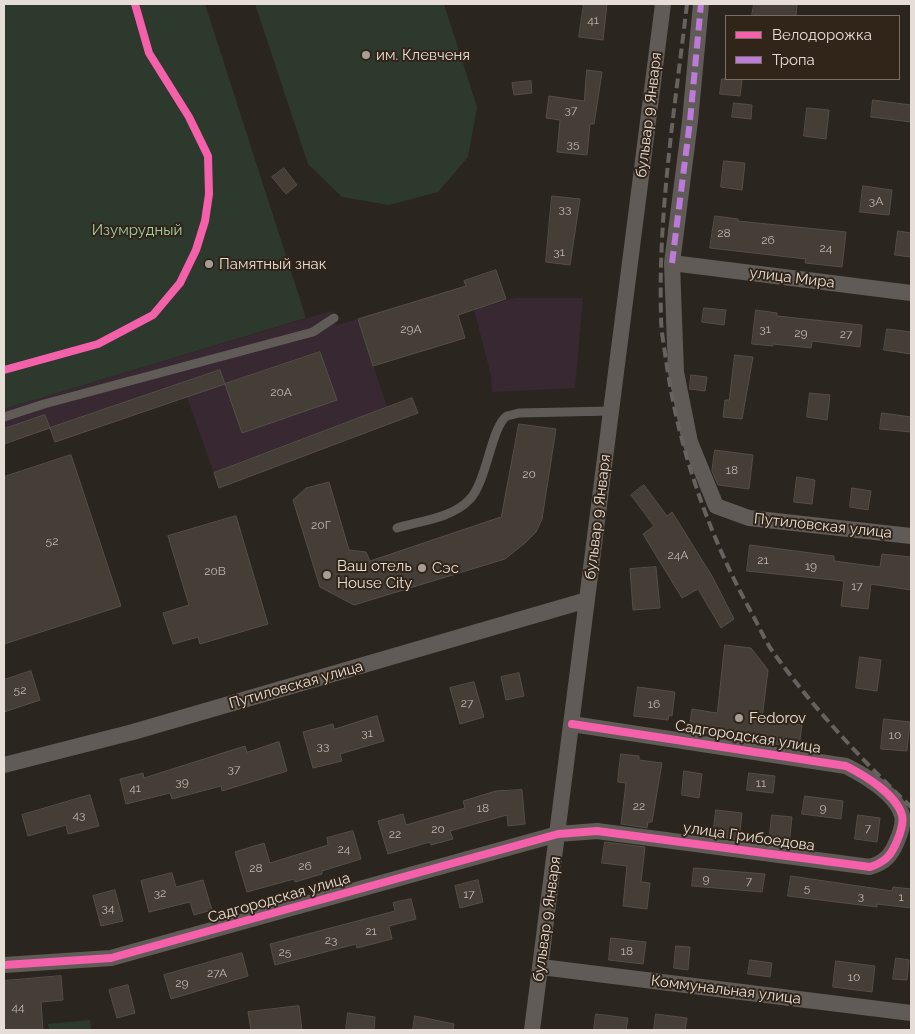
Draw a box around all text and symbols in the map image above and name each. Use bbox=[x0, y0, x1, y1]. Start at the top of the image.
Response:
house number: 41 bbox=[587, 13, 599, 27]
legend bbox=[725, 15, 900, 80]
text: Велодорожка bbox=[772, 26, 872, 44]
place label: им. Клевченя bbox=[376, 46, 470, 64]
marker: им. Клевченя bbox=[360, 49, 372, 61]
street label: бульвар 9 Января bbox=[632, 51, 666, 179]
text: Тропа bbox=[772, 51, 815, 69]
house number: 37 bbox=[565, 103, 577, 117]
house number: 35 bbox=[567, 137, 579, 151]
house number: 3А bbox=[869, 194, 883, 208]
house number: 33 bbox=[559, 202, 571, 216]
park label: Изумрудный bbox=[92, 221, 182, 239]
house number: 28 bbox=[717, 226, 731, 240]
house number: 26 bbox=[761, 233, 775, 247]
house number: 24 bbox=[820, 241, 832, 255]
house number: 31 bbox=[553, 245, 565, 259]
place label: Памятный знак bbox=[219, 255, 327, 273]
marker: Памятный знак bbox=[203, 258, 215, 270]
street label: улица Мира bbox=[748, 264, 836, 292]
house number: 29А bbox=[400, 322, 422, 336]
house number: 31 bbox=[759, 322, 771, 336]
house number: 29 bbox=[794, 326, 808, 340]
house number: 27 bbox=[840, 327, 852, 341]
house number: 20А bbox=[270, 385, 292, 399]
street label: бульвар 9 Января bbox=[581, 453, 615, 581]
house number: 18 bbox=[726, 463, 738, 477]
house number: 20 bbox=[522, 467, 536, 481]
street label: Путиловская улица bbox=[753, 510, 893, 542]
house number: 20Г bbox=[311, 518, 331, 532]
house number: 52 bbox=[46, 534, 58, 548]
house number: 24А bbox=[668, 548, 688, 562]
house number: 21 bbox=[757, 553, 769, 567]
place label: Ваш отель House City bbox=[337, 557, 412, 592]
place label: Сэс bbox=[432, 559, 459, 577]
house number: 19 bbox=[805, 559, 817, 573]
marker: Сэс bbox=[416, 562, 428, 574]
house number: 20В bbox=[204, 564, 226, 578]
marker: Ваш отель House City bbox=[321, 569, 333, 581]
house number: 17 bbox=[851, 579, 863, 593]
street label: Путиловская улица bbox=[227, 657, 365, 713]
house number: 52 bbox=[14, 683, 26, 697]
house number: 27 bbox=[461, 696, 473, 710]
house number: 16 bbox=[648, 697, 660, 711]
place label: Fedorov bbox=[749, 709, 806, 727]
marker: Fedorov bbox=[733, 712, 745, 724]
street label: Садгородская улица bbox=[674, 717, 822, 757]
house number: 31 bbox=[361, 726, 373, 740]
house number: 10 bbox=[889, 728, 901, 742]
house number: 33 bbox=[317, 739, 329, 753]
house number: 37 bbox=[228, 762, 240, 776]
house number: 39 bbox=[175, 775, 189, 789]
house number: 11 bbox=[756, 776, 766, 790]
house number: 41 bbox=[129, 781, 141, 795]
house number: 22 bbox=[633, 799, 645, 813]
house number: 18 bbox=[477, 801, 489, 815]
house number: 9 bbox=[819, 801, 827, 815]
house number: 43 bbox=[73, 808, 85, 822]
street label: улица Грибоедова bbox=[682, 819, 816, 855]
house number: 7 bbox=[865, 821, 871, 835]
house number: 20 bbox=[431, 822, 445, 836]
house number: 22 bbox=[389, 827, 401, 841]
house number: 24 bbox=[338, 842, 350, 856]
street label: бульвар 9 Января bbox=[529, 855, 565, 983]
house number: 26 bbox=[298, 859, 312, 873]
house number: 28 bbox=[249, 861, 263, 875]
street label: Садгородская улица bbox=[206, 869, 352, 927]
house number: 9 bbox=[702, 872, 710, 886]
house number: 7 bbox=[746, 874, 752, 888]
house number: 5 bbox=[804, 881, 810, 895]
house number: 32 bbox=[154, 886, 166, 900]
house number: 17 bbox=[463, 887, 475, 901]
house number: 3 bbox=[858, 889, 864, 903]
house number: 1 bbox=[898, 890, 904, 904]
house number: 34 bbox=[102, 901, 114, 915]
house number: 21 bbox=[365, 924, 377, 938]
house number: 23 bbox=[325, 933, 337, 947]
house number: 18 bbox=[621, 944, 633, 958]
house number: 25 bbox=[279, 945, 291, 959]
house number: 27А bbox=[207, 966, 227, 980]
house number: 10 bbox=[848, 970, 860, 984]
street label: Коммунальная улица bbox=[650, 972, 802, 1008]
house number: 29 bbox=[175, 976, 189, 990]
house number: 44 bbox=[11, 1000, 25, 1014]

